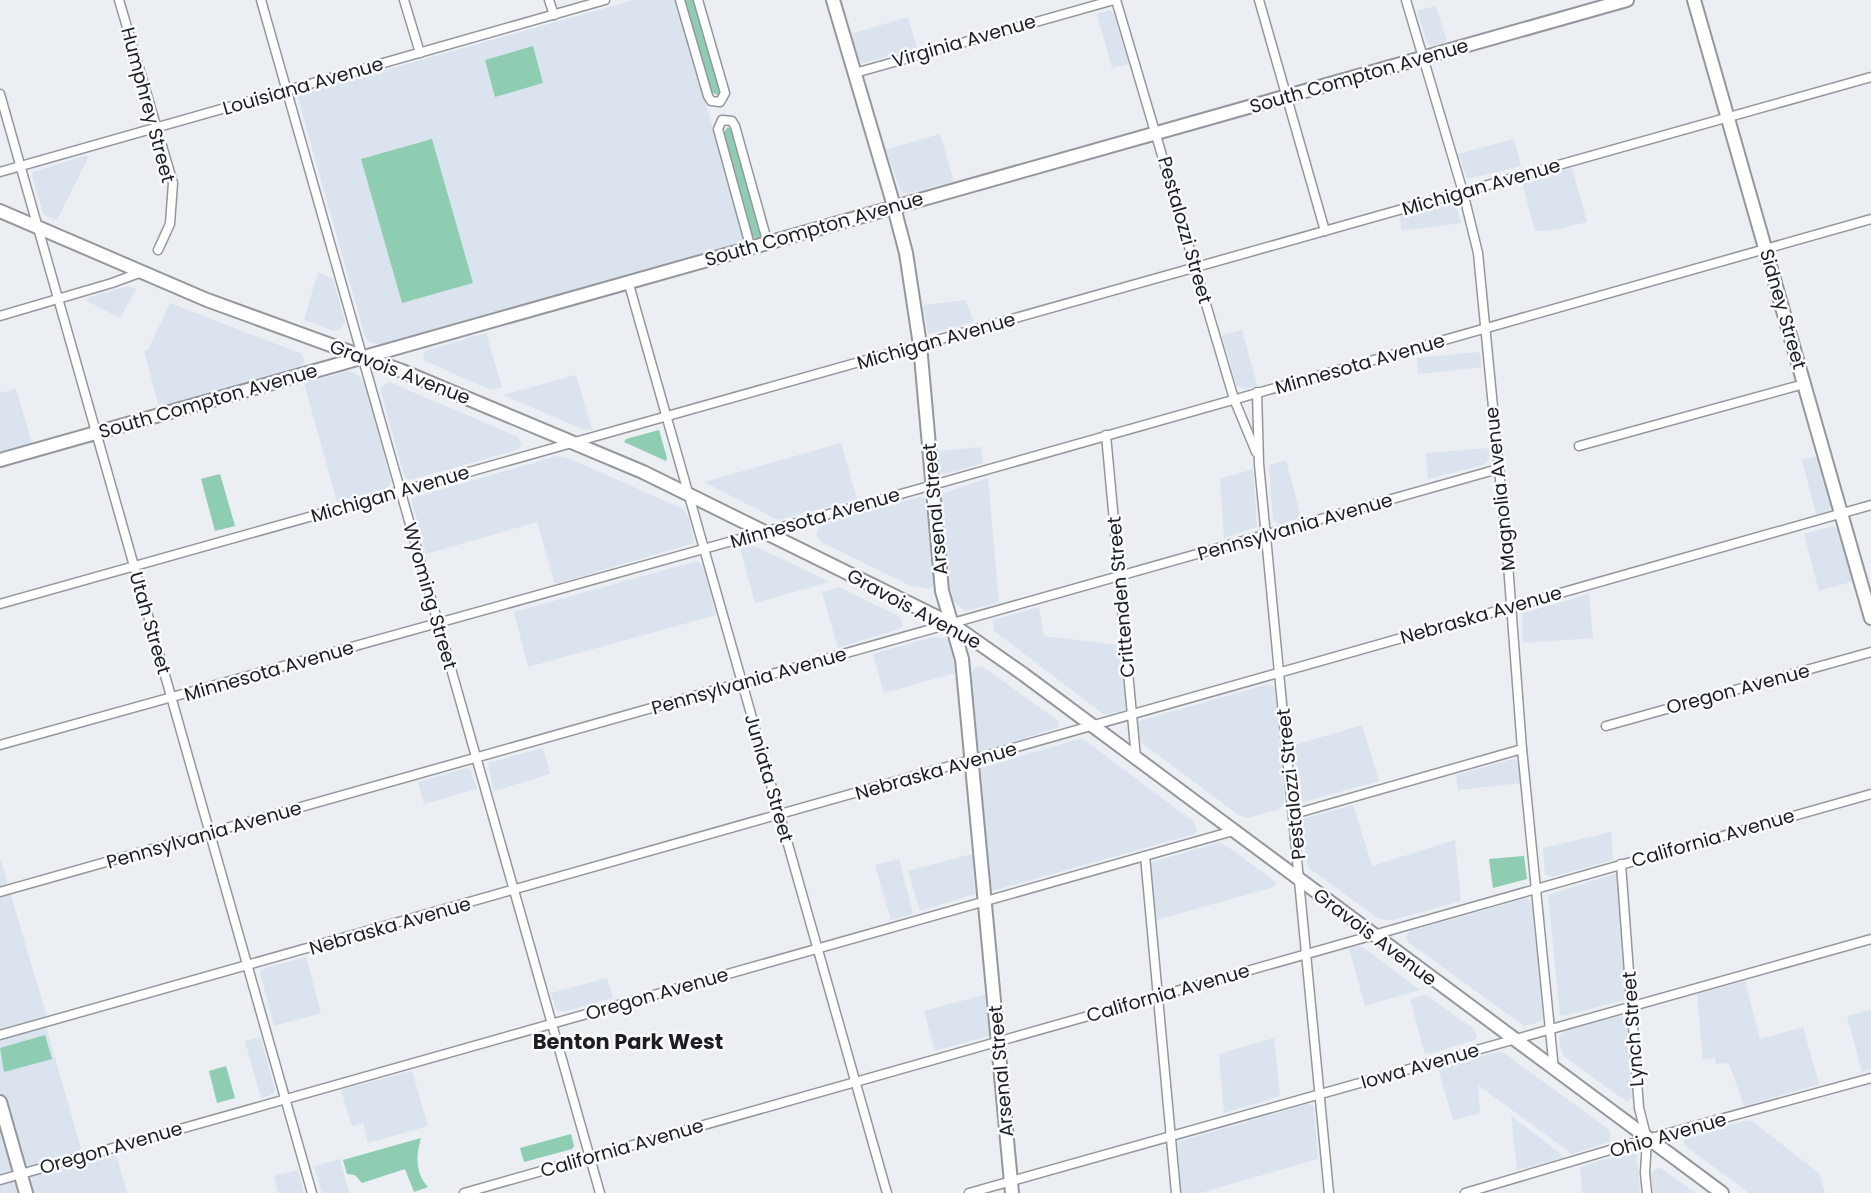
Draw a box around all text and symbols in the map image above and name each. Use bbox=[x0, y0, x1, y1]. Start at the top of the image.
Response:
street label: Virginia Avenue bbox=[889, 8, 1039, 74]
street label: Humphrey Street bbox=[114, 24, 182, 186]
street label: South Compton Avenue bbox=[1246, 32, 1472, 120]
street label: Louisiana Avenue bbox=[219, 50, 387, 122]
street label: Michigan Avenue bbox=[1399, 151, 1563, 223]
street label: Pestalozzi Street bbox=[1151, 153, 1219, 307]
street label: South Compton Avenue bbox=[701, 185, 927, 273]
street label: Sidney Street bbox=[1753, 246, 1813, 372]
street label: Michigan Avenue bbox=[854, 305, 1018, 377]
street label: Minnesota Avenue bbox=[1272, 327, 1448, 401]
street label: Gravois Avenue bbox=[326, 333, 474, 411]
street label: South Compton Avenue bbox=[95, 357, 321, 445]
street label: Magnolia Avenue bbox=[1478, 406, 1522, 572]
street label: Arsenal Street bbox=[916, 442, 954, 576]
street label: Michigan Avenue bbox=[308, 458, 472, 530]
street label: Minnesota Avenue bbox=[727, 481, 903, 555]
street label: Pennsylvania Avenue bbox=[1194, 486, 1396, 568]
street label: Crittenden Street bbox=[1100, 515, 1141, 679]
street label: Wyoming Street bbox=[396, 520, 464, 673]
street label: Gravois Avenue bbox=[842, 562, 986, 656]
street label: Utah Street bbox=[122, 569, 178, 677]
street label: Nebraska Avenue bbox=[1397, 579, 1565, 651]
street label: Minnesota Avenue bbox=[181, 634, 357, 708]
street label: Pennsylvania Avenue bbox=[648, 640, 850, 722]
street label: Oregon Avenue bbox=[1663, 657, 1813, 721]
street label: Pestalozzi Street bbox=[1270, 707, 1312, 861]
street label: Juniata Street bbox=[738, 711, 800, 845]
street label: Nebraska Avenue bbox=[852, 735, 1020, 807]
street label: Pennsylvania Avenue bbox=[103, 794, 305, 876]
street label: California Avenue bbox=[1628, 802, 1798, 874]
street label: Gravois Avenue bbox=[1308, 882, 1442, 992]
street label: Nebraska Avenue bbox=[306, 890, 474, 962]
street label: California Avenue bbox=[1083, 957, 1253, 1029]
street label: Oregon Avenue bbox=[582, 961, 732, 1027]
street label: Lynch Street bbox=[1616, 970, 1650, 1088]
street label: Arsenal Street bbox=[982, 1004, 1020, 1138]
district label: Benton Park West bbox=[533, 1027, 723, 1056]
street label: Iowa Avenue bbox=[1358, 1036, 1482, 1096]
street label: Ohio Avenue bbox=[1606, 1105, 1730, 1165]
street label: California Avenue bbox=[537, 1112, 707, 1184]
street label: Oregon Avenue bbox=[36, 1115, 186, 1181]

